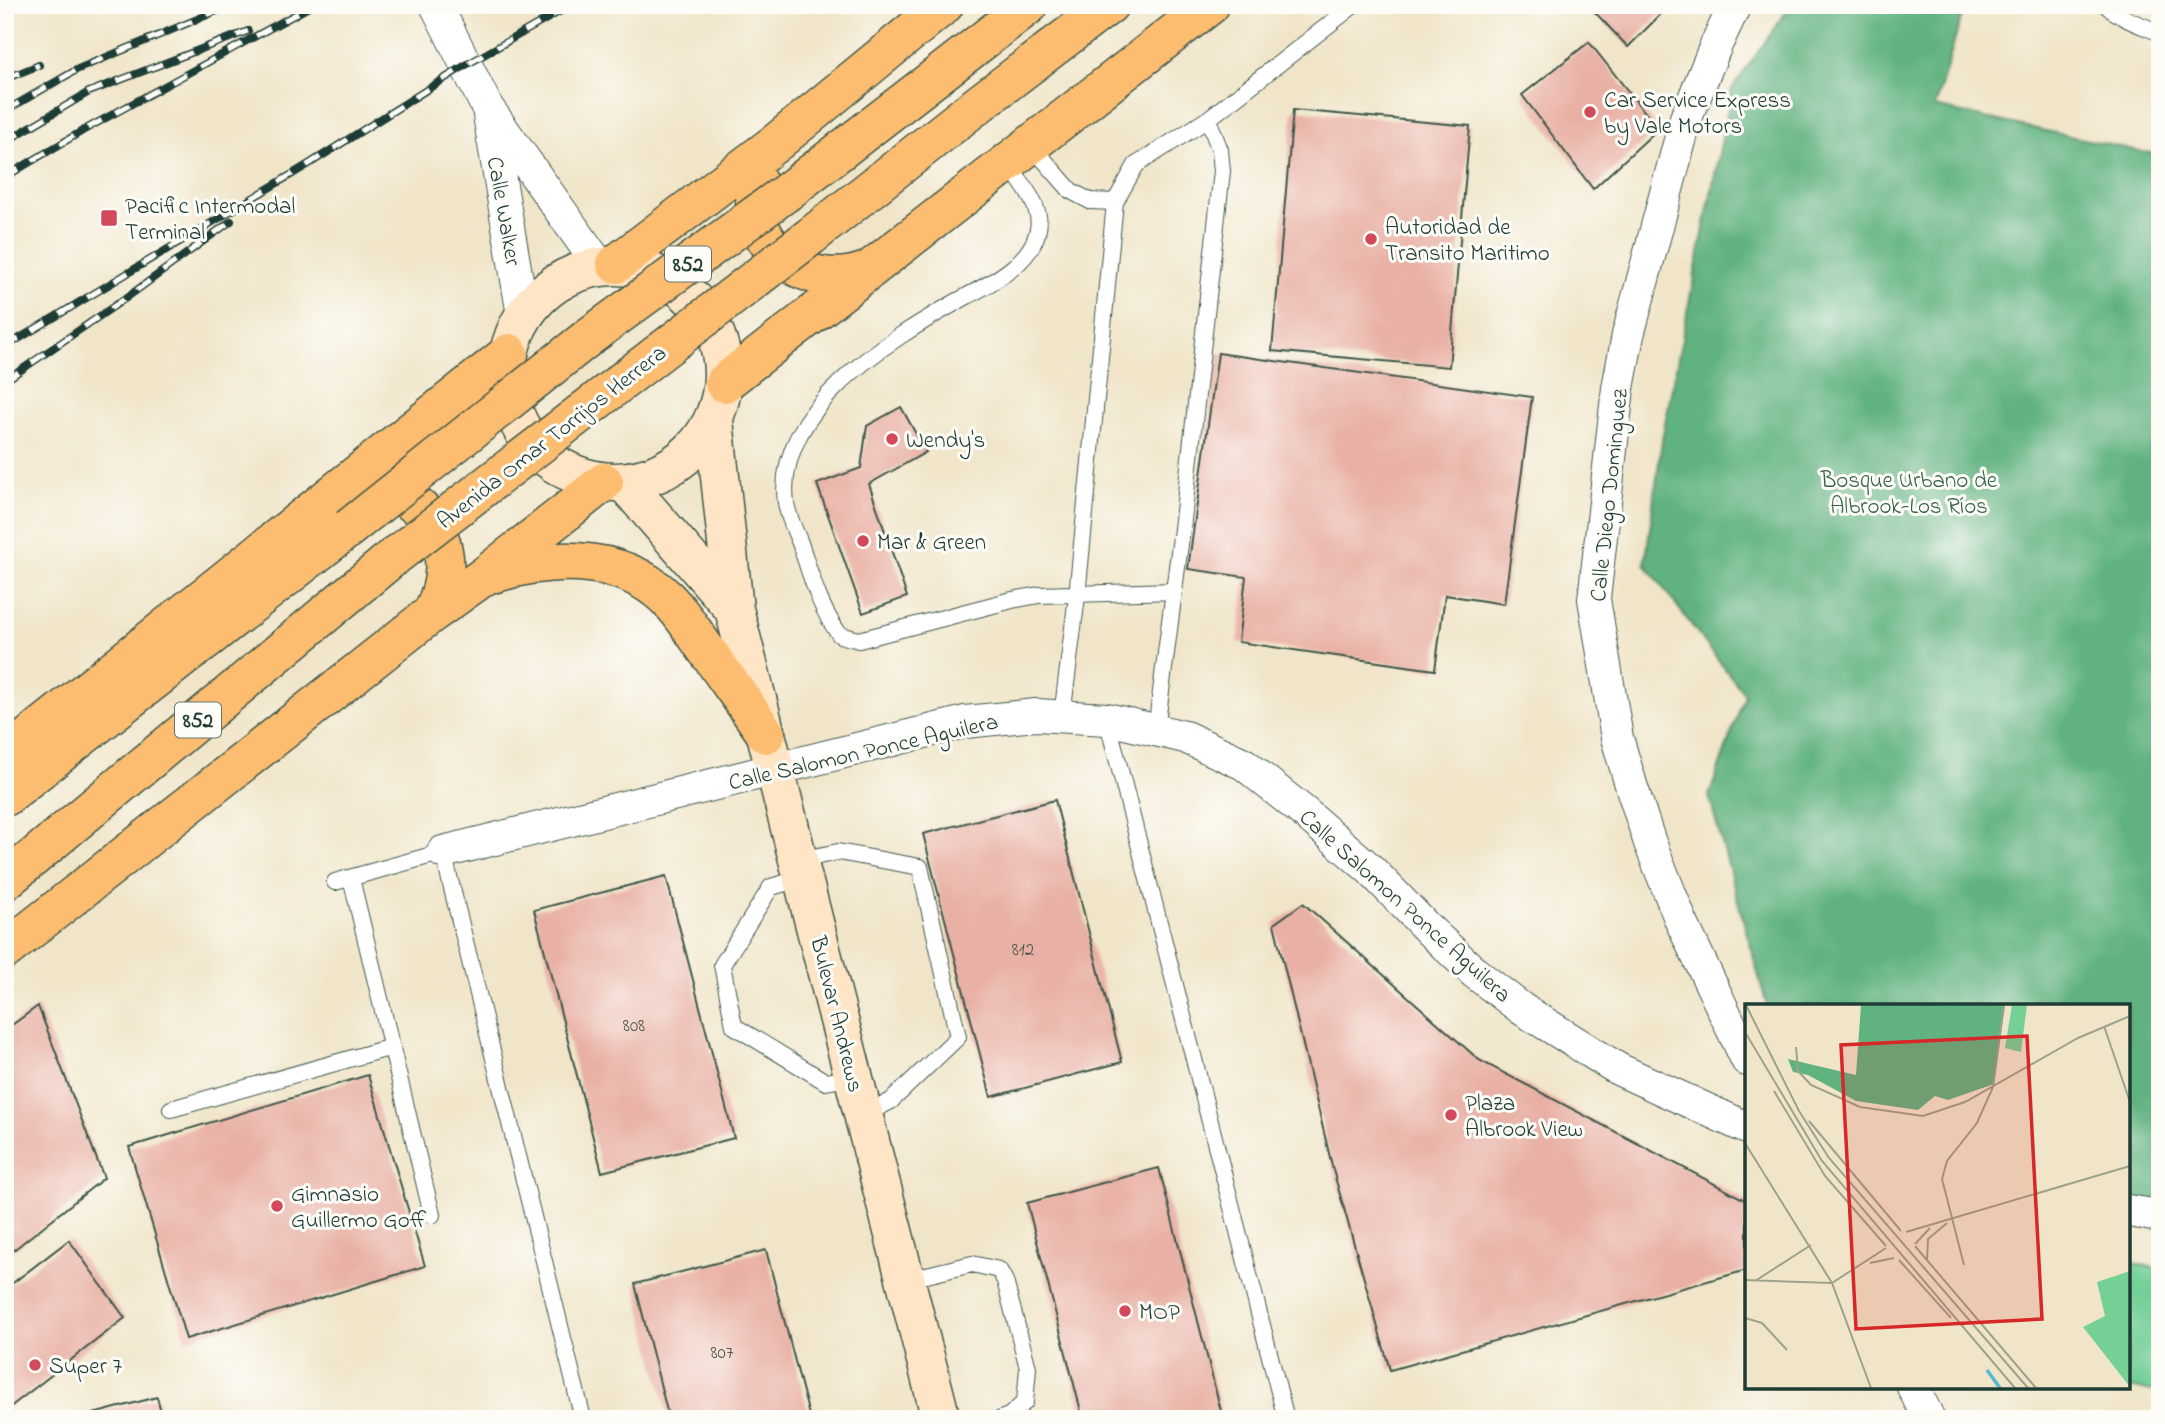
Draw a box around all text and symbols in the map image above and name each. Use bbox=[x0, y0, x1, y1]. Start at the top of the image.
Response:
place label: Car Service Express by Vale Motors bbox=[1604, 85, 1791, 146]
marker: Car Service Express by Vale Motors bbox=[1582, 104, 1598, 120]
street label: Calle Walker bbox=[477, 154, 529, 270]
place label: Pacific Intermodal Terminal bbox=[125, 191, 295, 250]
marker: Pacific Intermodal Terminal bbox=[99, 208, 119, 228]
place label: Autoridad de Transito Maritimo bbox=[1385, 212, 1550, 271]
marker: Autoridad de Transito Maritimo bbox=[1363, 231, 1379, 247]
road number: 852 bbox=[665, 246, 711, 282]
street label: Avenida Omar Torrijos Herrera bbox=[431, 338, 674, 538]
street label: Calle Diego Dominguez bbox=[1583, 387, 1639, 603]
place label: Wendy's bbox=[906, 425, 985, 460]
marker: Wendy's bbox=[884, 431, 900, 447]
park label: Bosque Urbano de Albrook-Los Ríos bbox=[1820, 465, 1998, 524]
place label: Mar & Green bbox=[877, 527, 986, 560]
marker: Mar & Green bbox=[855, 533, 871, 549]
road number: 852 bbox=[175, 702, 221, 738]
street label: Calle Salomon Ponce Aguilera bbox=[726, 706, 1002, 801]
street label: Calle Salomon Ponce Aguilera bbox=[1290, 802, 1518, 1012]
street label: Bulevar Andrews bbox=[800, 932, 871, 1096]
house number: 812 bbox=[1012, 937, 1034, 964]
inset map bbox=[1745, 1004, 2130, 1389]
house number: 808 bbox=[623, 1013, 645, 1040]
place label: Plaza Albrook View bbox=[1465, 1088, 1583, 1147]
marker: Plaza Albrook View bbox=[1443, 1107, 1459, 1123]
place label: Gimnasio Guillermo Goff bbox=[291, 1179, 427, 1238]
marker: Gimnasio Guillermo Goff bbox=[269, 1198, 285, 1214]
place label: MOP bbox=[1139, 1297, 1180, 1330]
marker: MOP bbox=[1117, 1303, 1133, 1319]
house number: 807 bbox=[710, 1340, 734, 1367]
place label: Super 7 bbox=[49, 1351, 123, 1384]
marker: Super 7 bbox=[27, 1357, 43, 1373]

